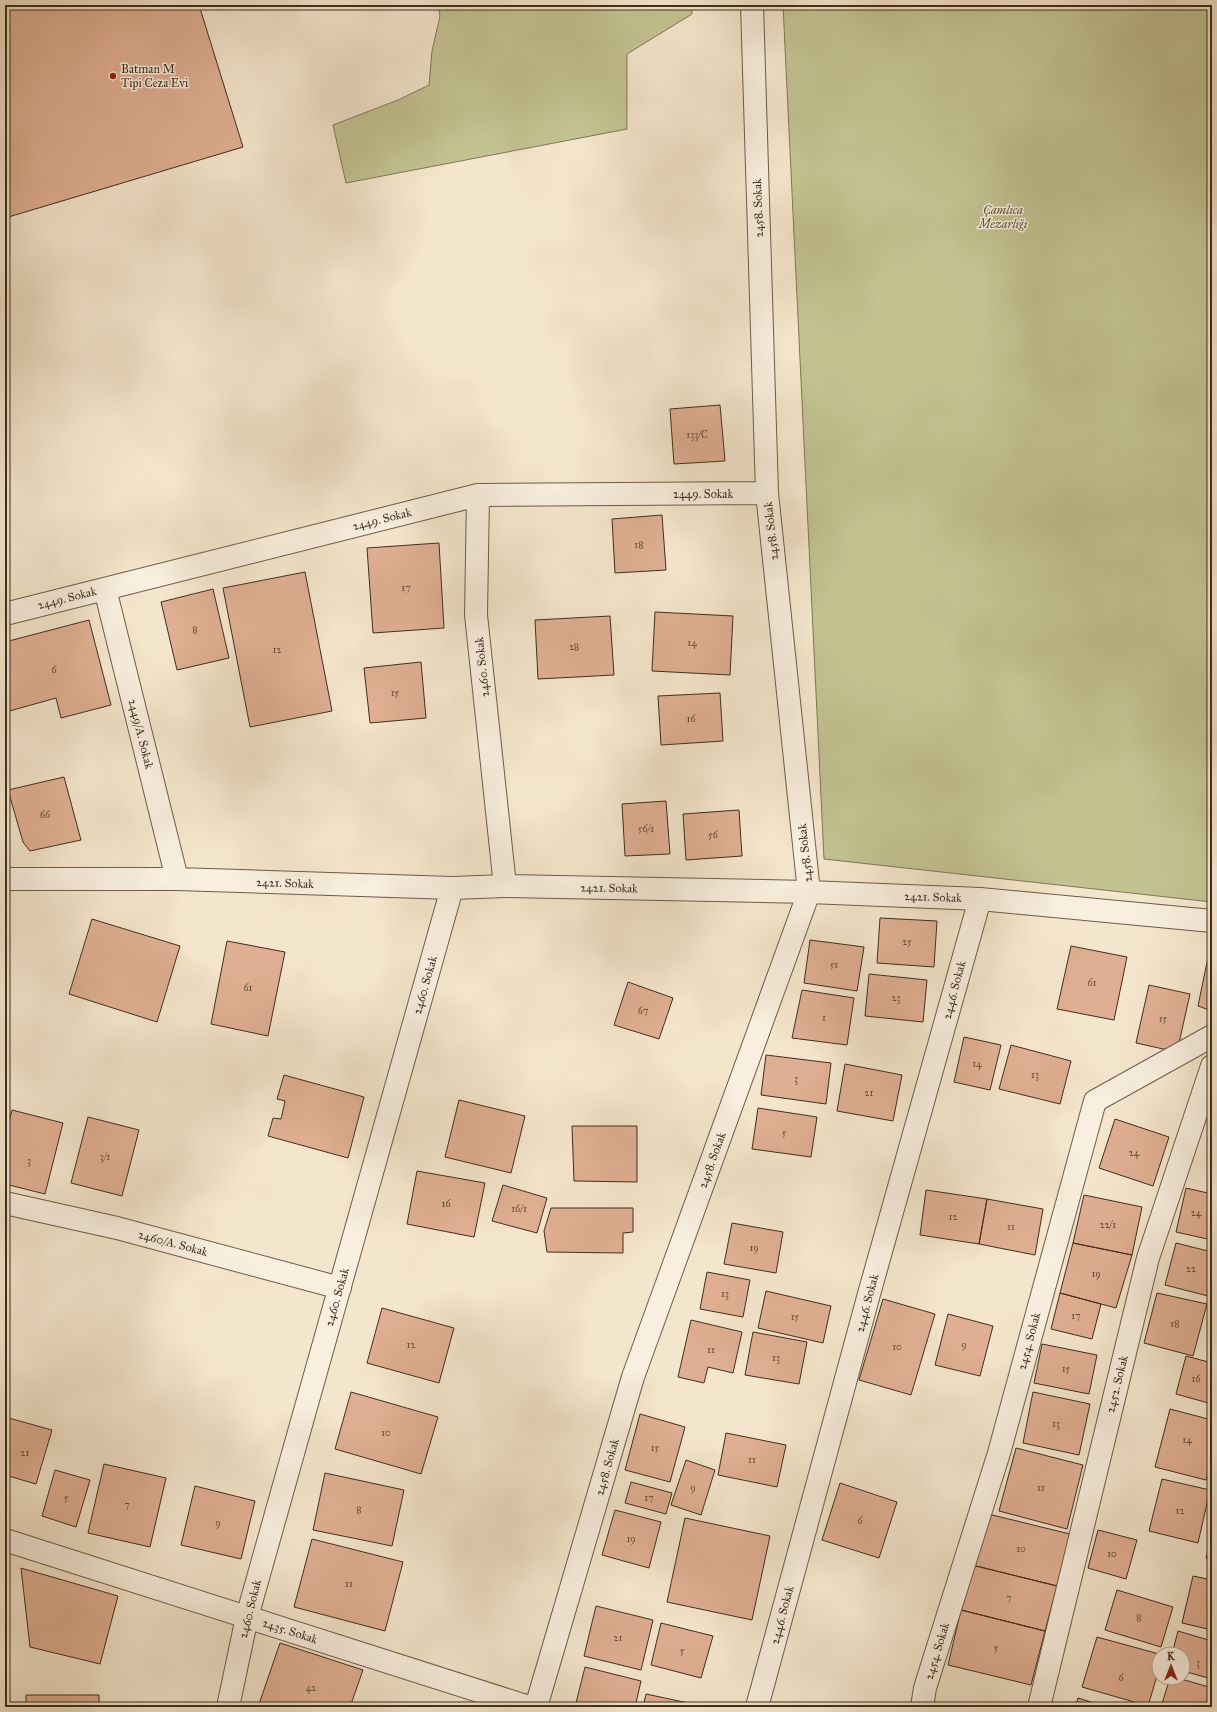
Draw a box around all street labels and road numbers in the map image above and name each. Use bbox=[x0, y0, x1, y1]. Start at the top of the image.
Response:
street label: 2458. Sokak bbox=[750, 178, 766, 238]
street label: 2449. Sokak bbox=[673, 487, 733, 501]
street label: 2458. Sokak bbox=[761, 501, 781, 561]
street label: 2449. Sokak bbox=[351, 505, 413, 533]
street label: 2449. Sokak bbox=[36, 584, 98, 612]
street label: 2460. Sokak bbox=[472, 636, 492, 698]
street label: 2449/A. Sokak bbox=[126, 698, 157, 771]
street label: 2458. Sokak bbox=[795, 823, 815, 883]
street label: 2421. Sokak bbox=[256, 875, 314, 891]
street label: 2421. Sokak bbox=[580, 880, 638, 896]
street label: 2421. Sokak bbox=[904, 889, 962, 905]
street label: 2460. Sokak bbox=[410, 954, 440, 1016]
street label: 2446. Sokak bbox=[940, 959, 969, 1021]
street label: 2458. Sokak bbox=[695, 1130, 729, 1190]
street label: 2460/A. Sokak bbox=[137, 1227, 210, 1259]
street label: 2460. Sokak bbox=[322, 1266, 352, 1328]
street label: 2446. Sokak bbox=[853, 1272, 882, 1334]
street label: 2454. Sokak bbox=[1015, 1310, 1044, 1371]
street label: 2452. Sokak bbox=[1103, 1353, 1131, 1414]
street label: 2458. Sokak bbox=[592, 1436, 622, 1497]
street label: 2460. Sokak bbox=[236, 1578, 264, 1640]
street label: 2446. Sokak bbox=[768, 1584, 797, 1646]
street label: 2435. Sokak bbox=[261, 1616, 320, 1647]
street label: 2454. Sokak bbox=[922, 1620, 952, 1681]

